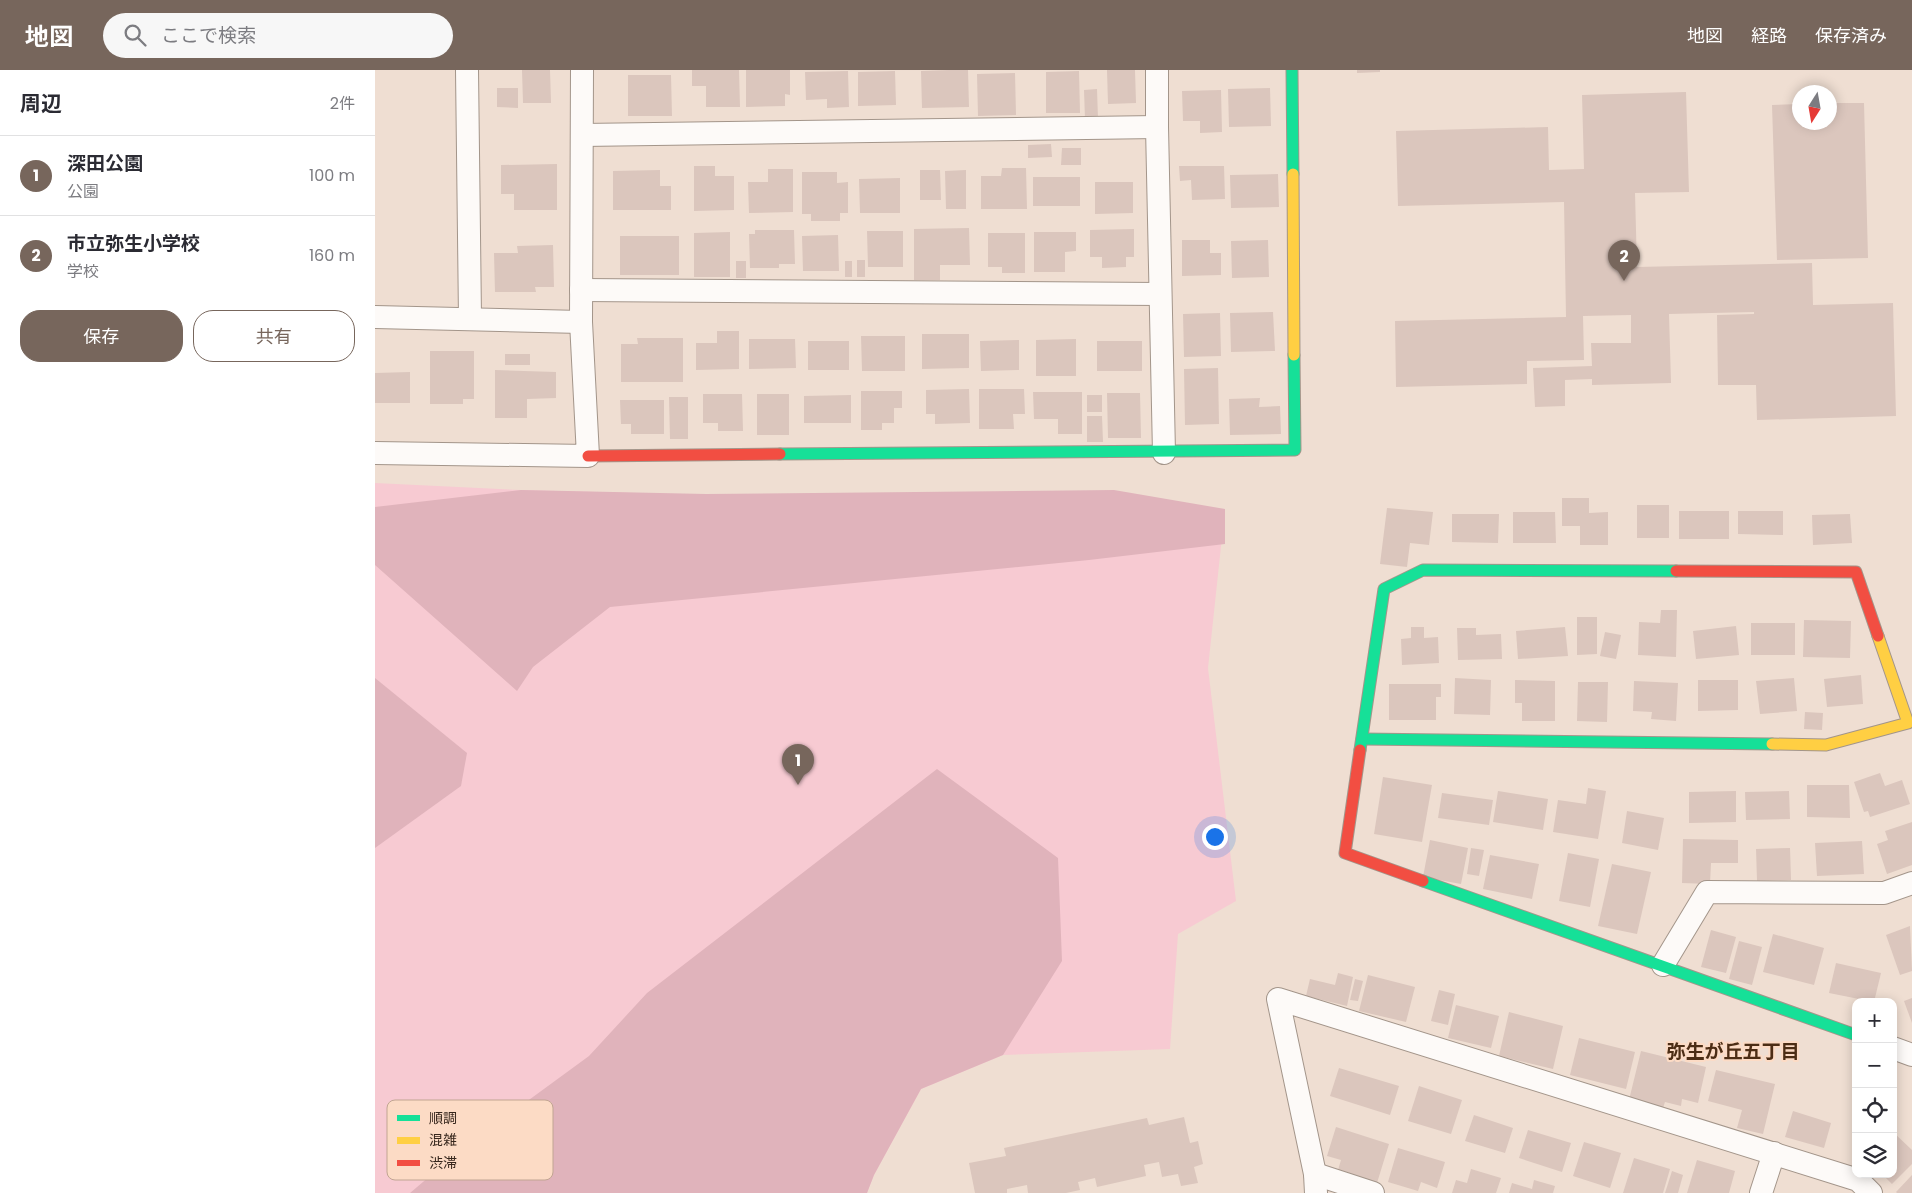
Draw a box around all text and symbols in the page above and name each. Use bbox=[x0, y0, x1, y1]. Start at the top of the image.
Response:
search box bbox=[103, 13, 453, 58]
text: 地図 bbox=[25, 20, 73, 53]
icon: search bbox=[121, 21, 149, 49]
text: ここで検索 bbox=[161, 22, 256, 49]
text: 地図 bbox=[1687, 23, 1723, 48]
text: 経路 bbox=[1751, 23, 1787, 48]
text: 保存済み bbox=[1815, 23, 1887, 48]
north arrow bbox=[1792, 85, 1837, 130]
text: 周辺 bbox=[20, 89, 62, 118]
text: 2件 bbox=[330, 92, 355, 115]
text: 深田公園 bbox=[67, 150, 143, 177]
text: 1 bbox=[33, 164, 39, 187]
text: 100 m bbox=[309, 164, 355, 187]
text: 公園 bbox=[67, 180, 99, 203]
text: 市立弥生小学校 bbox=[67, 230, 200, 257]
pin: 2 bbox=[1608, 240, 1640, 281]
text: 2 bbox=[31, 244, 41, 267]
text: 160 m bbox=[309, 244, 355, 267]
text: 学校 bbox=[67, 260, 99, 283]
button: 保存 bbox=[20, 310, 183, 362]
button: 共有 bbox=[193, 310, 355, 362]
pin: 1 bbox=[782, 744, 814, 785]
your location bbox=[1202, 824, 1228, 850]
map controls bbox=[1852, 998, 1897, 1178]
button: + bbox=[1852, 998, 1897, 1043]
district label: 弥生が丘五丁目 bbox=[1666, 1038, 1800, 1065]
button: − bbox=[1852, 1043, 1897, 1088]
button: locate bbox=[1852, 1088, 1897, 1133]
legend bbox=[387, 1100, 553, 1180]
text: 順調 bbox=[429, 1108, 457, 1128]
text: 混雑 bbox=[429, 1130, 457, 1150]
button: layers bbox=[1852, 1133, 1897, 1178]
text: 渋滞 bbox=[429, 1153, 457, 1173]

